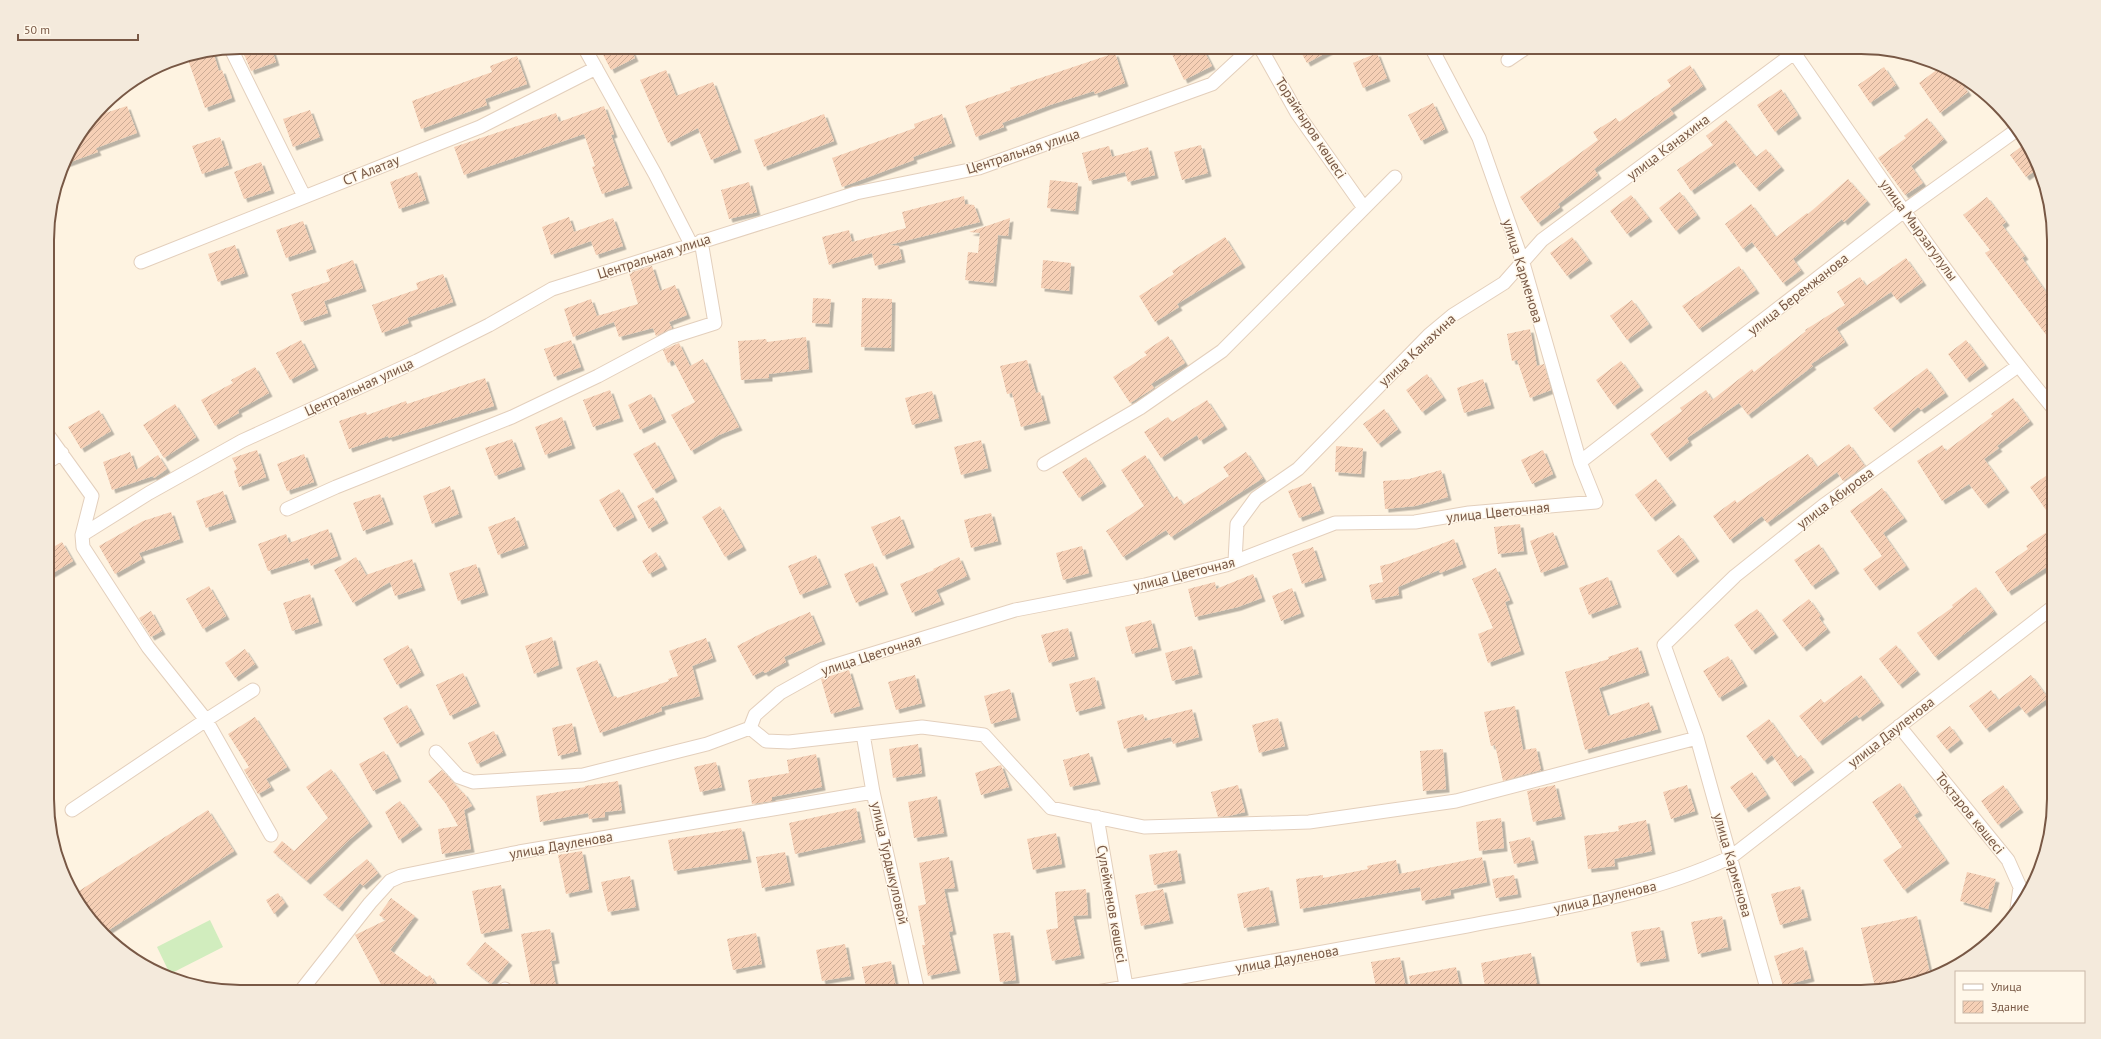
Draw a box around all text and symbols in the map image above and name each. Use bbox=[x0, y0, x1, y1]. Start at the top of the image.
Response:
scale bar bbox=[18, 16, 138, 42]
text: 50 m bbox=[24, 22, 50, 37]
street label: Торайғыров көшесі bbox=[1271, 74, 1351, 182]
street label: улица Канахина bbox=[1623, 110, 1713, 184]
street label: Центральная улица bbox=[964, 124, 1082, 178]
street label: СТ Алатау bbox=[340, 150, 402, 189]
street label: улица Мырзагулулы bbox=[1876, 176, 1962, 284]
street label: улица Карменова bbox=[1499, 217, 1547, 325]
street label: Центральная улица bbox=[595, 229, 713, 283]
street label: улица Беремжанова bbox=[1744, 249, 1852, 339]
street label: улица Канахина bbox=[1375, 310, 1459, 390]
street label: Центральная улица bbox=[302, 354, 416, 420]
street label: улица Абирова bbox=[1793, 463, 1877, 533]
street label: улица Цветочная bbox=[1445, 498, 1551, 526]
street label: улица Цветочная bbox=[1131, 553, 1237, 595]
street label: улица Цветочная bbox=[819, 630, 923, 680]
street label: улица Дауленова bbox=[1844, 693, 1938, 771]
street label: Тоқтаров көшесі bbox=[1931, 768, 2009, 858]
street label: улица Турдыкуловой bbox=[867, 800, 913, 926]
street label: улица Карменова bbox=[1710, 811, 1756, 919]
street label: улица Дауленова bbox=[508, 827, 614, 863]
street label: Сүлейменов көшесі bbox=[1093, 844, 1131, 964]
street label: улица Дауленова bbox=[1552, 876, 1658, 918]
street label: улица Дауленова bbox=[1234, 941, 1340, 977]
legend bbox=[1955, 971, 2085, 1023]
text: Улица bbox=[1991, 979, 2022, 994]
text: Здание bbox=[1991, 999, 2029, 1014]

